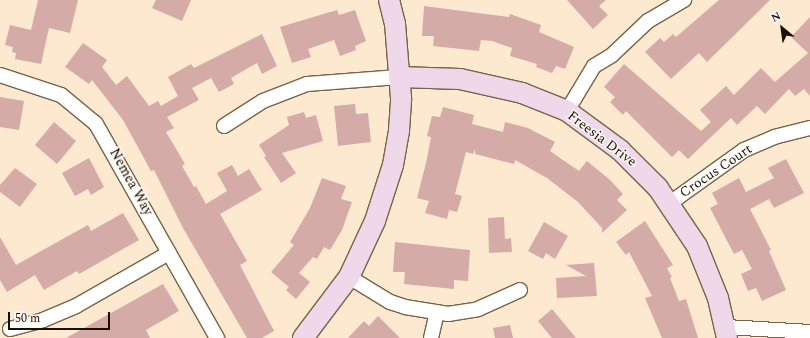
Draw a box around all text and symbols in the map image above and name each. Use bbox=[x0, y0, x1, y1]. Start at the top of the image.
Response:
text: N bbox=[768, 7, 784, 27]
north arrow bbox=[762, 8, 802, 48]
street label: Freesia Drive bbox=[564, 108, 640, 170]
street label: Crocus Court bbox=[677, 141, 755, 201]
street label: Nemea Way bbox=[106, 146, 156, 218]
scale bar bbox=[10, 304, 112, 330]
text: 50 m bbox=[15, 309, 40, 328]

